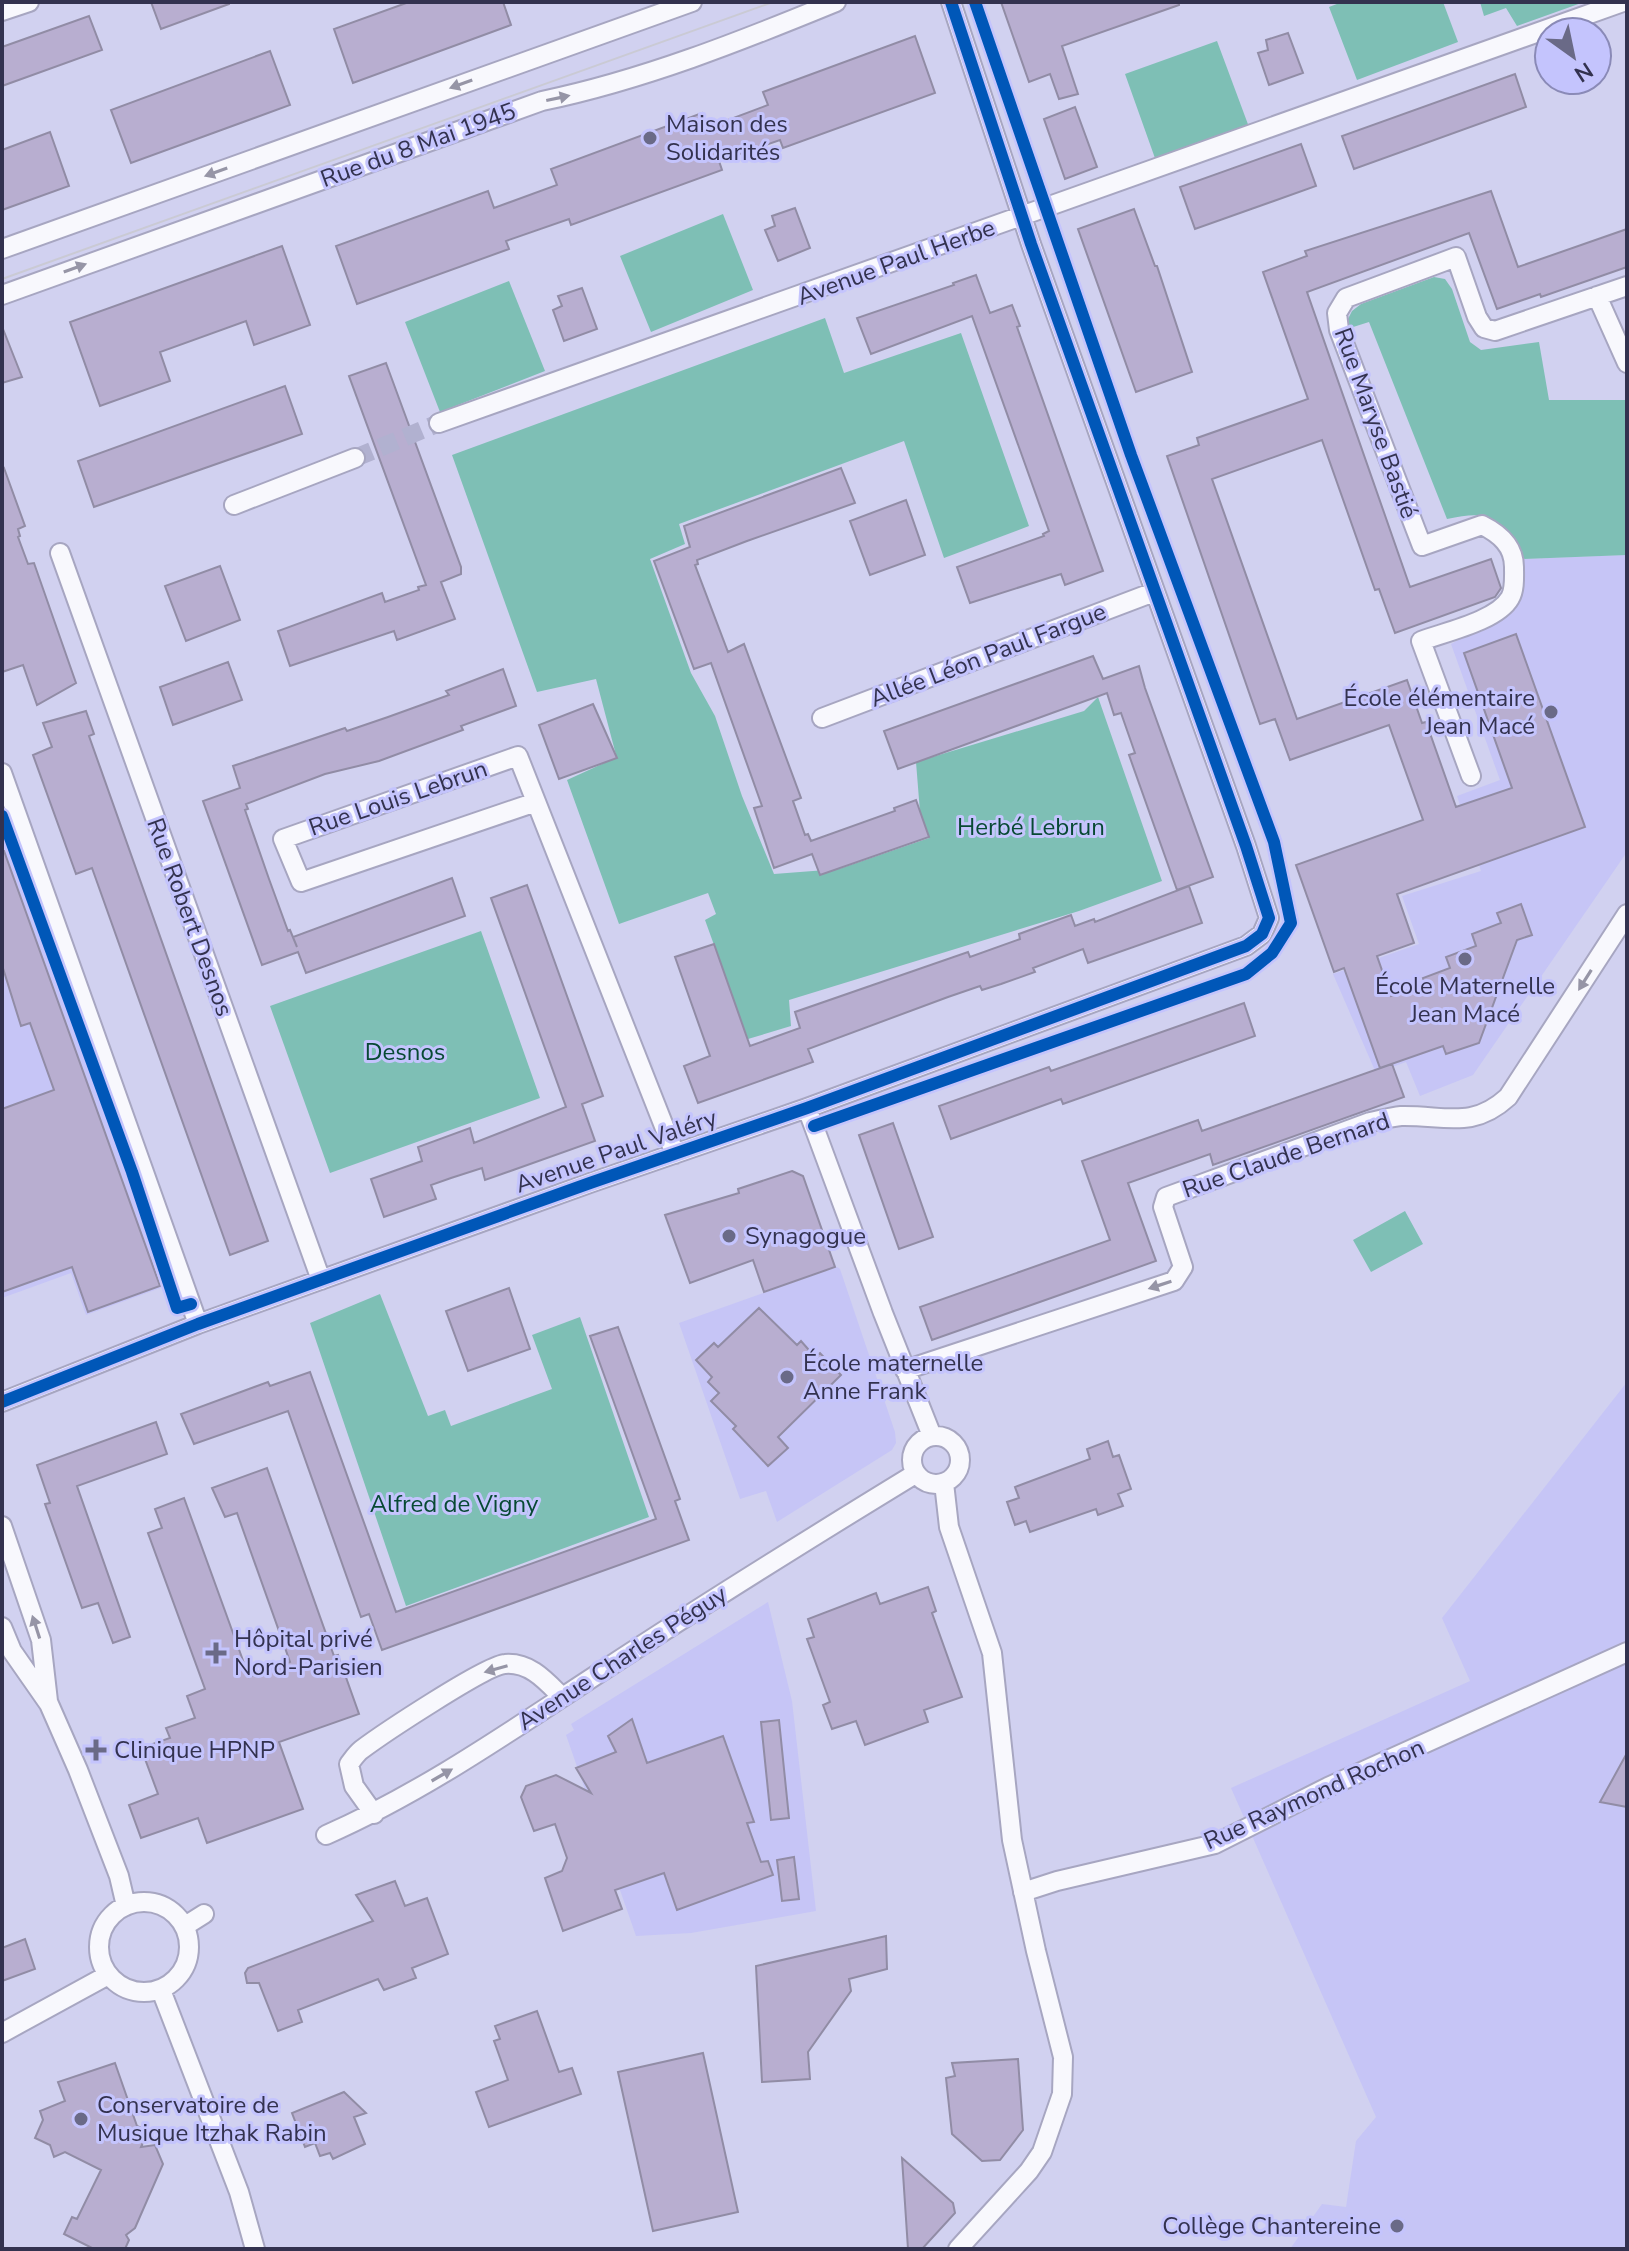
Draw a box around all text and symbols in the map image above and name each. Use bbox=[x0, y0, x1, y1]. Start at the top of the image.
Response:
north arrow bbox=[1533, 16, 1613, 96]
text: N bbox=[1568, 55, 1598, 89]
one-way arrow bbox=[449, 78, 473, 91]
one-way arrow bbox=[546, 91, 571, 104]
street label: Rue du 8 Mai 1945 bbox=[316, 95, 520, 195]
place label: Maison des Solidarités bbox=[666, 108, 788, 168]
marker: Maison des Solidarités bbox=[641, 129, 659, 147]
one-way arrow bbox=[204, 166, 228, 179]
street label: Avenue Paul Herbe bbox=[793, 211, 999, 313]
one-way arrow bbox=[64, 262, 88, 274]
street label: Rue Maryse Bastié bbox=[1327, 323, 1425, 523]
street label: Allée Léon Paul Fargue bbox=[865, 595, 1111, 715]
place label: École élémentaire Jean Macé bbox=[1344, 682, 1535, 742]
marker: École élémentaire Jean Macé bbox=[1542, 703, 1560, 721]
street label: Rue Louis Lebrun bbox=[304, 752, 492, 844]
park label: Herbé Lebrun bbox=[957, 811, 1105, 843]
street label: Rue Robert Desnos bbox=[139, 813, 241, 1021]
marker: École Maternelle Jean Macé bbox=[1456, 950, 1474, 968]
one-way arrow bbox=[1579, 969, 1593, 991]
place label: École Maternelle Jean Macé bbox=[1375, 970, 1555, 1030]
park label: Desnos bbox=[365, 1036, 445, 1068]
street label: Avenue Paul Valéry bbox=[511, 1101, 722, 1201]
street label: Rue Claude Bernard bbox=[1178, 1105, 1394, 1205]
place label: Synagogue bbox=[745, 1220, 866, 1252]
marker: Synagogue bbox=[720, 1227, 738, 1245]
one-way arrow bbox=[1147, 1280, 1171, 1292]
place label: École maternelle Anne Frank bbox=[803, 1347, 983, 1407]
marker: École maternelle Anne Frank bbox=[778, 1368, 796, 1386]
park label: Alfred de Vigny bbox=[370, 1488, 539, 1520]
street label: Avenue Charles Péguy bbox=[511, 1578, 733, 1738]
one-way arrow bbox=[30, 1615, 42, 1639]
place label: Hôpital privé Nord-Parisien bbox=[234, 1623, 383, 1683]
marker: Hôpital privé Nord-Parisien bbox=[205, 1642, 227, 1664]
one-way arrow bbox=[484, 1663, 509, 1675]
street label: Rue Raymond Rochon bbox=[1199, 1731, 1429, 1857]
place label: Clinique HPNP bbox=[114, 1734, 275, 1766]
marker: Clinique HPNP bbox=[85, 1739, 107, 1761]
one-way arrow bbox=[430, 1768, 453, 1782]
place label: Conservatoire de Musique Itzhak Rabin bbox=[97, 2089, 327, 2149]
marker: Conservatoire de Musique Itzhak Rabin bbox=[72, 2110, 90, 2128]
place label: Collège Chantereine bbox=[1162, 2210, 1381, 2242]
marker: Collège Chantereine bbox=[1388, 2217, 1406, 2235]

